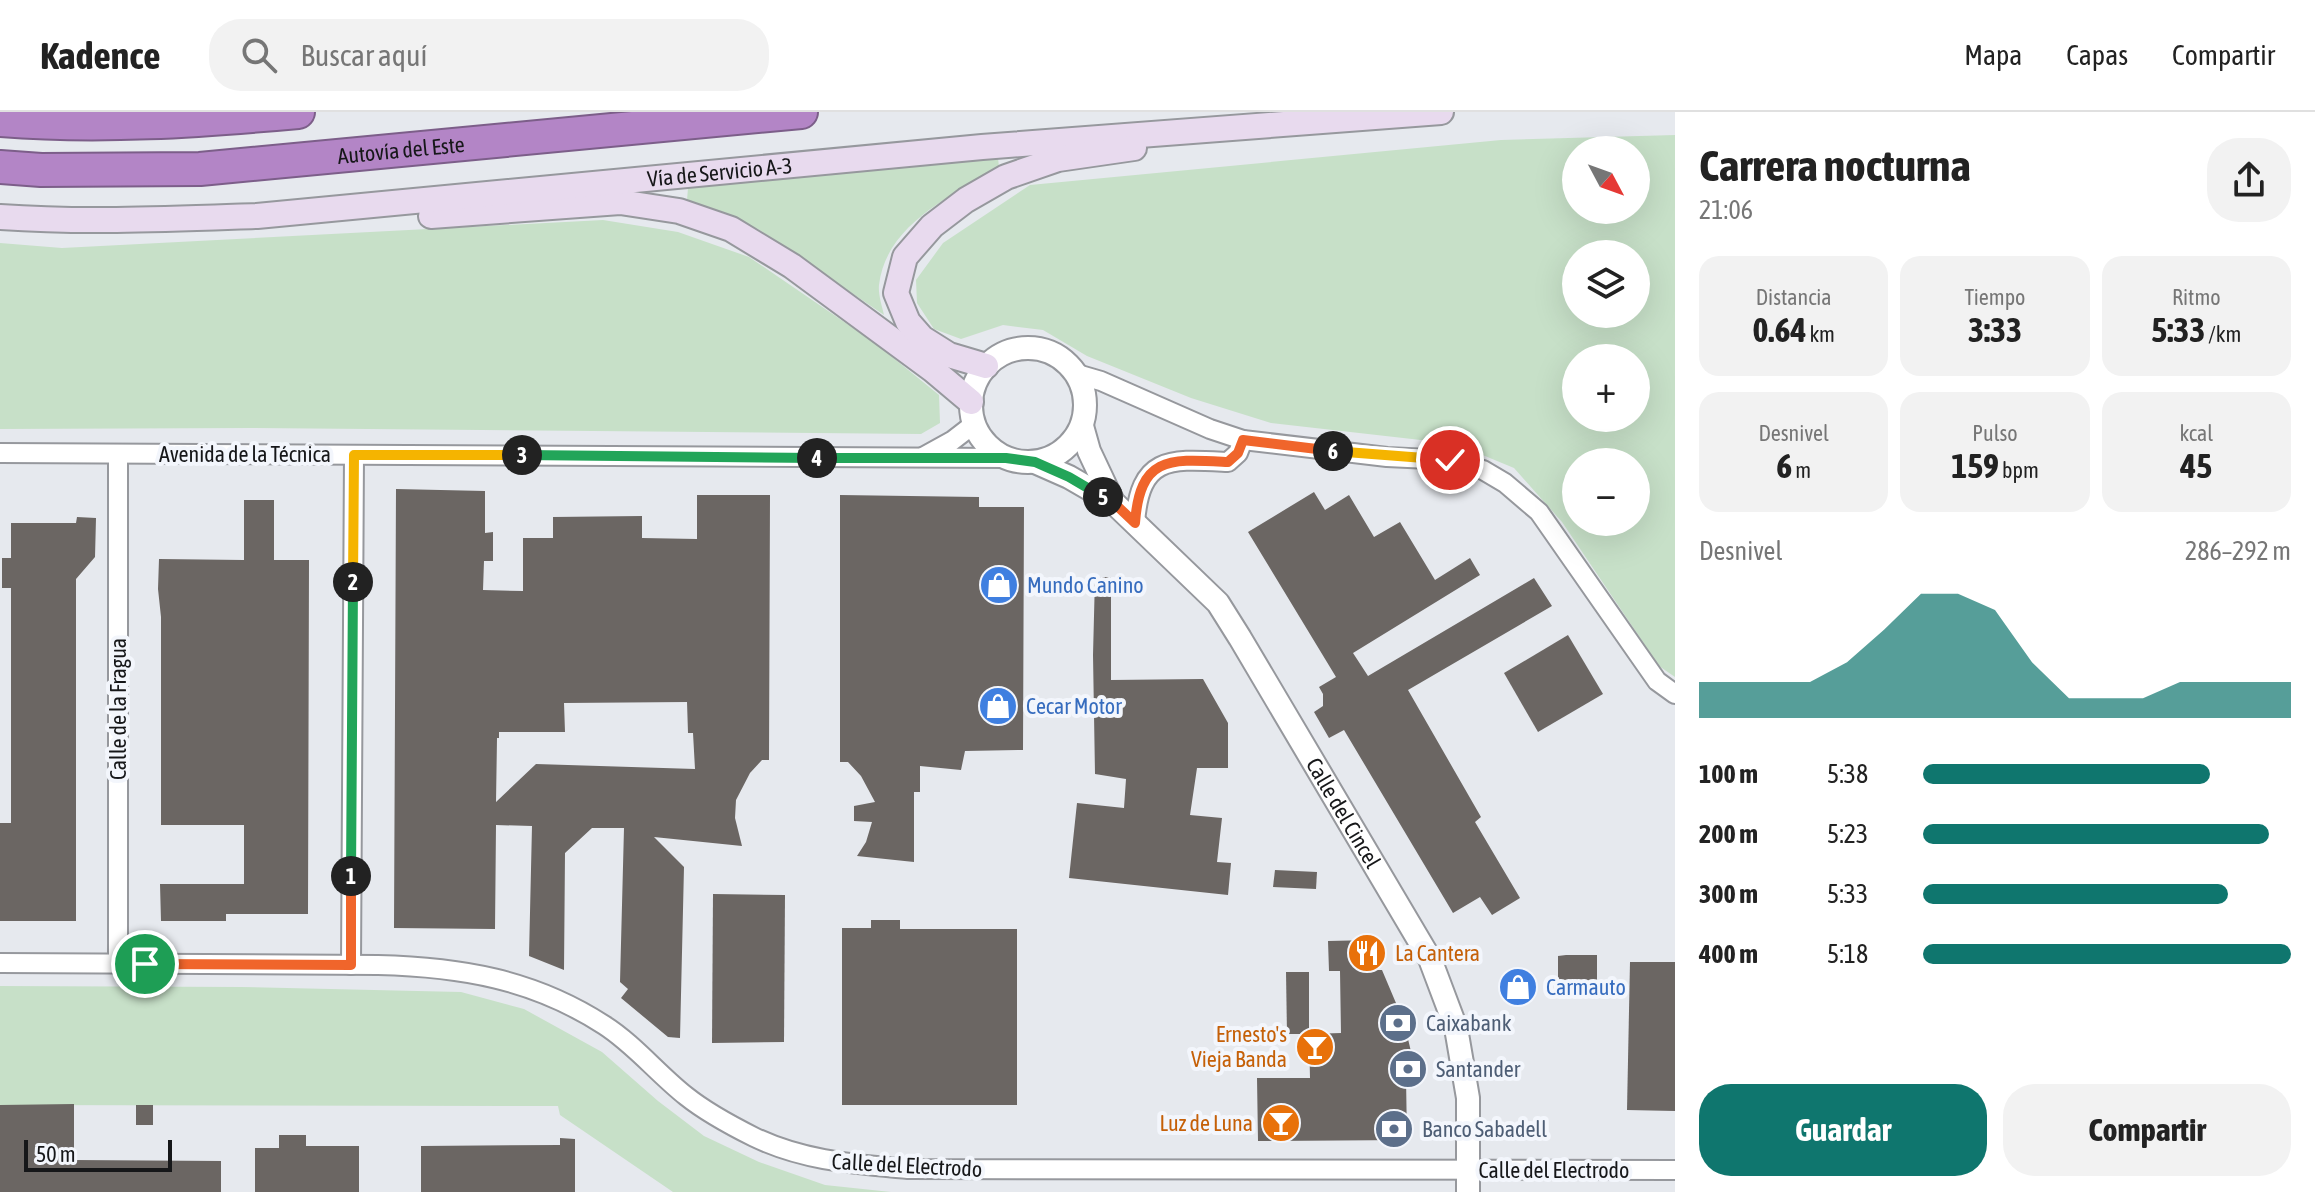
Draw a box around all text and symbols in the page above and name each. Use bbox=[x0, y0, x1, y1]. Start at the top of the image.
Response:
search box bbox=[209, 19, 769, 91]
icon: search bbox=[237, 33, 281, 77]
text: Kadence bbox=[40, 34, 161, 77]
text: Buscar aquí bbox=[301, 38, 427, 72]
text: Mapa bbox=[1964, 39, 2022, 71]
text: Capas bbox=[2066, 39, 2128, 71]
text: Compartir bbox=[2172, 39, 2275, 71]
street label: Autovía del Este bbox=[336, 131, 466, 169]
north arrow bbox=[1562, 136, 1650, 224]
map controls bbox=[1562, 136, 1650, 536]
button: share bbox=[2207, 138, 2291, 222]
text: Carrera nocturna bbox=[1699, 140, 1971, 190]
street label: Vía de Servicio A-3 bbox=[646, 152, 794, 192]
text: 21:06 bbox=[1699, 195, 1753, 225]
button: layers bbox=[1562, 240, 1650, 328]
text: Distancia bbox=[1756, 284, 1832, 310]
text: Tiempo bbox=[1965, 284, 2025, 310]
text: Ritmo bbox=[2172, 284, 2221, 310]
text: 0.64 bbox=[1752, 310, 1806, 349]
text: 3:33 bbox=[1968, 310, 2022, 349]
text: 5:33 bbox=[2151, 310, 2205, 349]
text: km bbox=[1806, 321, 1835, 347]
text: /km bbox=[2205, 321, 2241, 347]
button: + bbox=[1562, 344, 1650, 432]
text: Desnivel bbox=[1758, 420, 1829, 446]
text: Pulso bbox=[1972, 420, 2018, 446]
text: kcal bbox=[2180, 420, 2213, 446]
pin bbox=[1416, 426, 1484, 494]
pin: 6 bbox=[1313, 431, 1353, 471]
pin: 3 bbox=[502, 435, 542, 475]
pin: 4 bbox=[797, 438, 837, 478]
text: 6 bbox=[1328, 438, 1338, 464]
icon: check bbox=[1428, 438, 1472, 482]
street label: Avenida de la Técnica bbox=[159, 441, 331, 467]
text: 3 bbox=[517, 442, 527, 468]
text: 4 bbox=[812, 445, 822, 471]
text: 6 bbox=[1776, 446, 1792, 485]
text: 159 bbox=[1951, 446, 1999, 485]
text: 45 bbox=[2180, 446, 2212, 485]
button: − bbox=[1562, 448, 1650, 536]
text: m bbox=[1792, 457, 1811, 483]
text: bpm bbox=[1999, 457, 2039, 483]
pin: 5 bbox=[1083, 477, 1123, 517]
text: 5 bbox=[1098, 484, 1108, 510]
text: Desnivel bbox=[1699, 536, 1782, 566]
text: 286–292 m bbox=[2185, 536, 2291, 566]
pin: 2 bbox=[333, 562, 373, 602]
shop icon: Mundo Canino bbox=[978, 564, 1020, 606]
text: 2 bbox=[348, 569, 358, 595]
place label: Mundo Canino bbox=[1027, 572, 1144, 598]
street label: Calle de la Fragua bbox=[105, 638, 131, 780]
shop icon: Cecar Motor bbox=[977, 685, 1019, 727]
place label: Cecar Motor bbox=[1026, 693, 1122, 719]
street label: Calle del Cincel bbox=[1301, 753, 1386, 873]
text: 100 m bbox=[1699, 759, 1758, 789]
text: 5:38 bbox=[1827, 759, 1868, 789]
text: 200 m bbox=[1699, 819, 1758, 849]
text: 5:23 bbox=[1827, 819, 1868, 849]
pin: 1 bbox=[331, 856, 371, 896]
text: 1 bbox=[346, 863, 356, 889]
text: 300 m bbox=[1699, 879, 1758, 909]
text: 5:33 bbox=[1827, 879, 1868, 909]
pin bbox=[111, 930, 179, 998]
restaurant icon: La Cantera bbox=[1346, 932, 1388, 974]
text: 400 m bbox=[1699, 939, 1758, 969]
text: 5:18 bbox=[1827, 939, 1868, 969]
place label: La Cantera bbox=[1395, 940, 1480, 966]
icon: arrive bbox=[123, 942, 167, 986]
shop icon: Carmauto bbox=[1497, 966, 1539, 1008]
place label: Carmauto bbox=[1546, 974, 1626, 1000]
bank icon: Caixabank bbox=[1377, 1002, 1419, 1044]
place label: Caixabank bbox=[1426, 1010, 1512, 1036]
place label: Ernesto's Vieja Banda bbox=[1191, 1021, 1287, 1072]
bar icon: Ernesto's Vieja Banda bbox=[1294, 1026, 1336, 1068]
bank icon: Santander bbox=[1387, 1048, 1429, 1090]
place label: Santander bbox=[1436, 1056, 1521, 1082]
button: Guardar bbox=[1699, 1084, 1987, 1176]
button: Compartir bbox=[2003, 1084, 2291, 1176]
bar icon: Luz de Luna bbox=[1260, 1102, 1302, 1144]
bank icon: Banco Sabadell bbox=[1373, 1108, 1415, 1150]
place label: Luz de Luna bbox=[1159, 1110, 1253, 1136]
place label: Banco Sabadell bbox=[1422, 1116, 1547, 1142]
scale bar bbox=[24, 1136, 172, 1172]
text: 50 m bbox=[36, 1141, 76, 1167]
street label: Calle del Electrodo bbox=[831, 1148, 983, 1182]
street label: Calle del Electrodo bbox=[1479, 1157, 1629, 1183]

